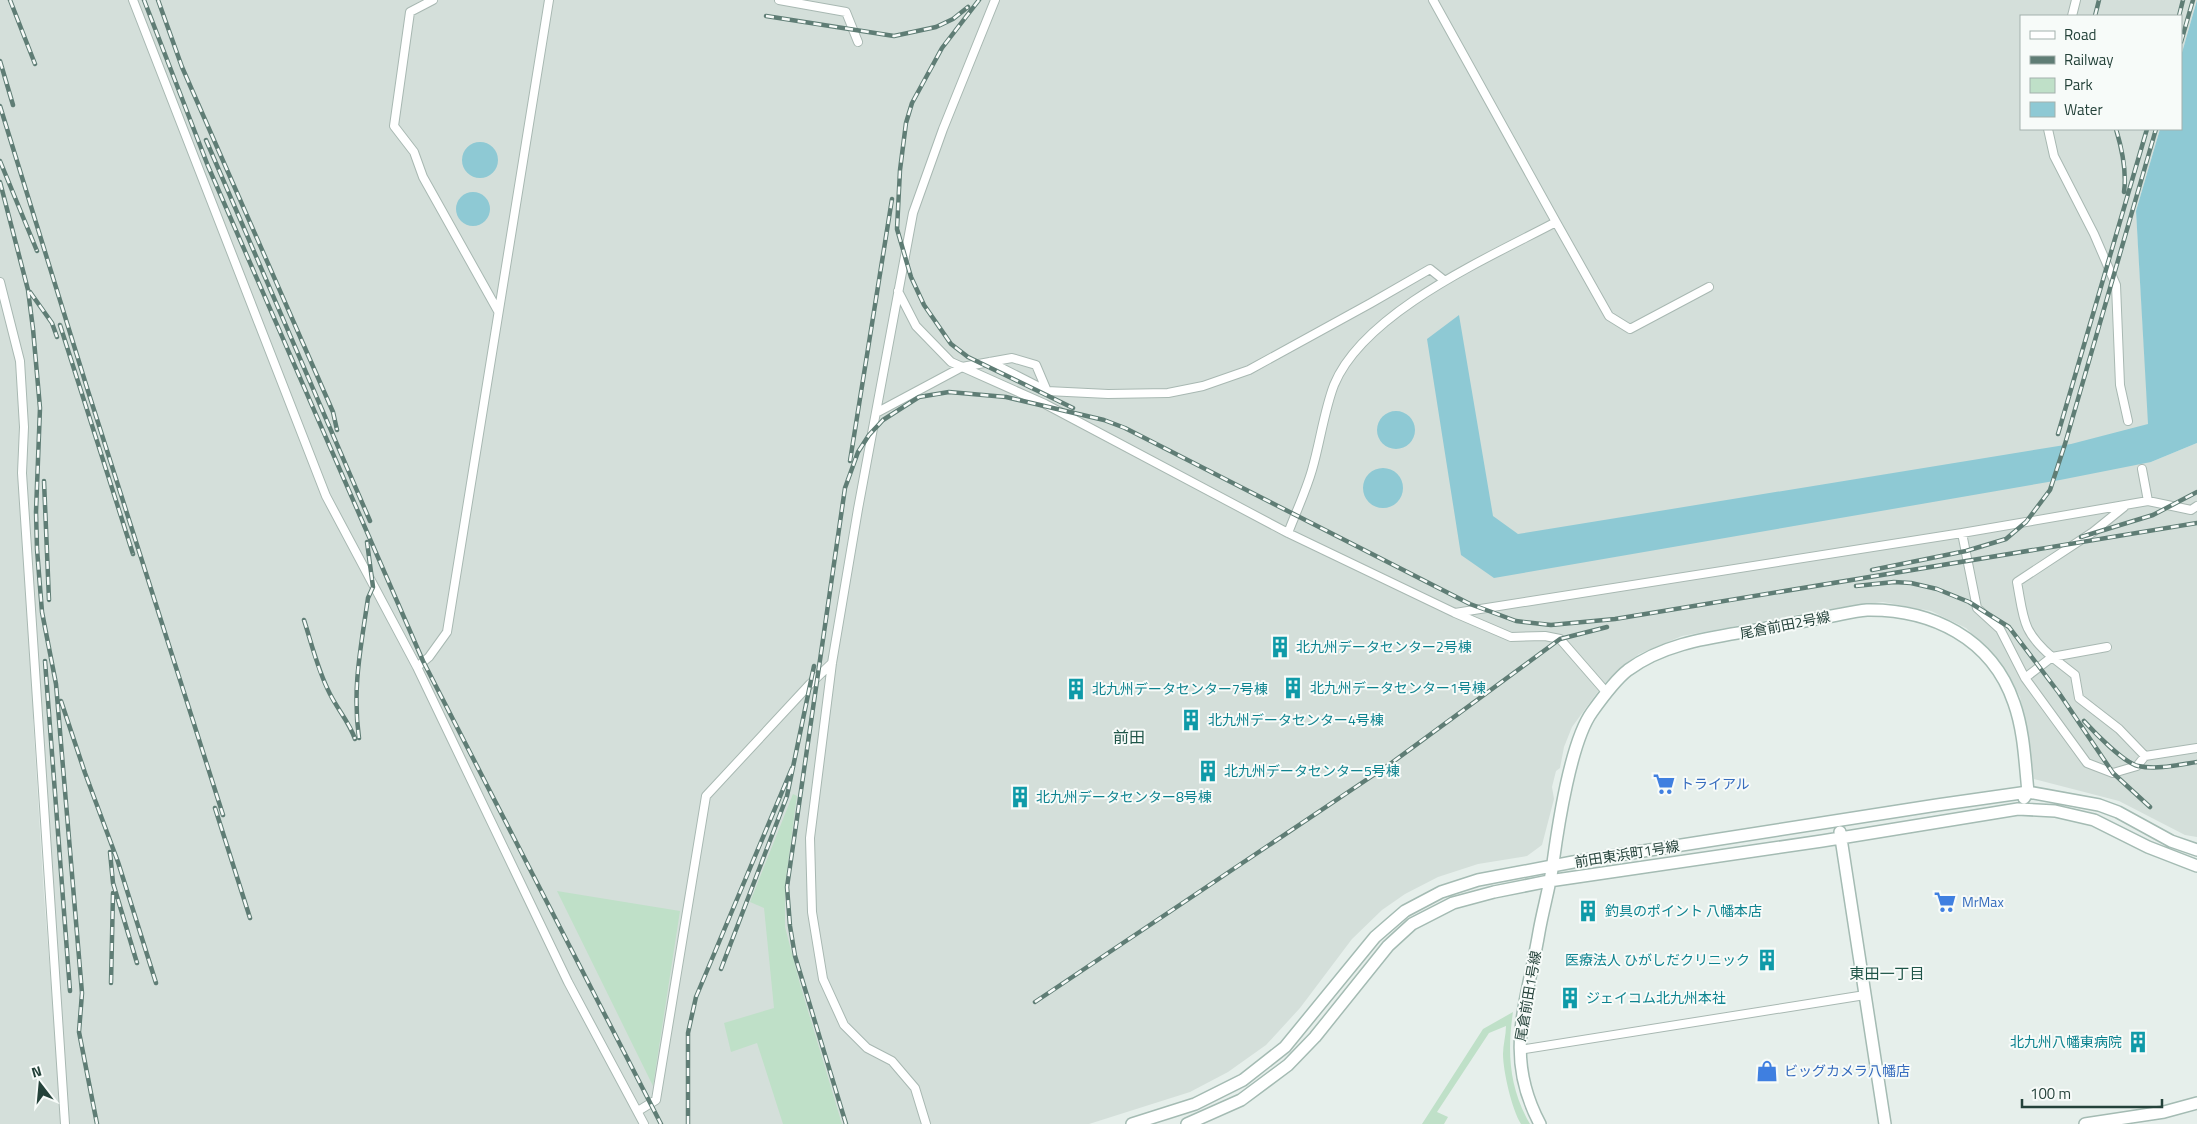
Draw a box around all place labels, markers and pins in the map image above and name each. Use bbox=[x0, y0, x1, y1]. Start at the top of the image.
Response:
building icon: 北九州データセンター2号棟 bbox=[1267, 634, 1293, 660]
place label: 北九州データセンター2号棟 bbox=[1296, 636, 1472, 657]
building icon: 北九州データセンター1号棟 bbox=[1280, 675, 1306, 701]
building icon: 北九州データセンター7号棟 bbox=[1063, 676, 1089, 702]
place label: 北九州データセンター1号棟 bbox=[1310, 677, 1486, 698]
place label: 北九州データセンター7号棟 bbox=[1092, 678, 1268, 699]
building icon: 北九州データセンター4号棟 bbox=[1178, 707, 1204, 733]
place label: 北九州データセンター4号棟 bbox=[1208, 709, 1384, 730]
building icon: 北九州データセンター5号棟 bbox=[1195, 758, 1221, 784]
place label: 北九州データセンター5号棟 bbox=[1224, 760, 1400, 781]
supermarket icon: トライアル bbox=[1651, 771, 1677, 797]
place label: トライアル bbox=[1680, 773, 1750, 794]
building icon: 北九州データセンター8号棟 bbox=[1007, 784, 1033, 810]
place label: 北九州データセンター8号棟 bbox=[1036, 786, 1212, 807]
supermarket icon: MrMax bbox=[1932, 889, 1958, 915]
place label: MrMax bbox=[1962, 891, 2004, 912]
building icon: 釣具のポイント 八幡本店 bbox=[1575, 898, 1601, 924]
place label: 釣具のポイント 八幡本店 bbox=[1605, 900, 1762, 921]
building icon: 医療法人 ひがしだクリニック bbox=[1754, 947, 1780, 973]
place label: 医療法人 ひがしだクリニック bbox=[1565, 949, 1750, 970]
building icon: ジェイコム北九州本社 bbox=[1557, 985, 1583, 1011]
place label: ジェイコム北九州本社 bbox=[1586, 987, 1726, 1008]
building icon: 北九州八幡東病院 bbox=[2125, 1029, 2151, 1055]
place label: 北九州八幡東病院 bbox=[2010, 1031, 2122, 1052]
shop icon: ビッグカメラ八幡店 bbox=[1754, 1058, 1780, 1084]
place label: ビッグカメラ八幡店 bbox=[1784, 1060, 1910, 1081]

